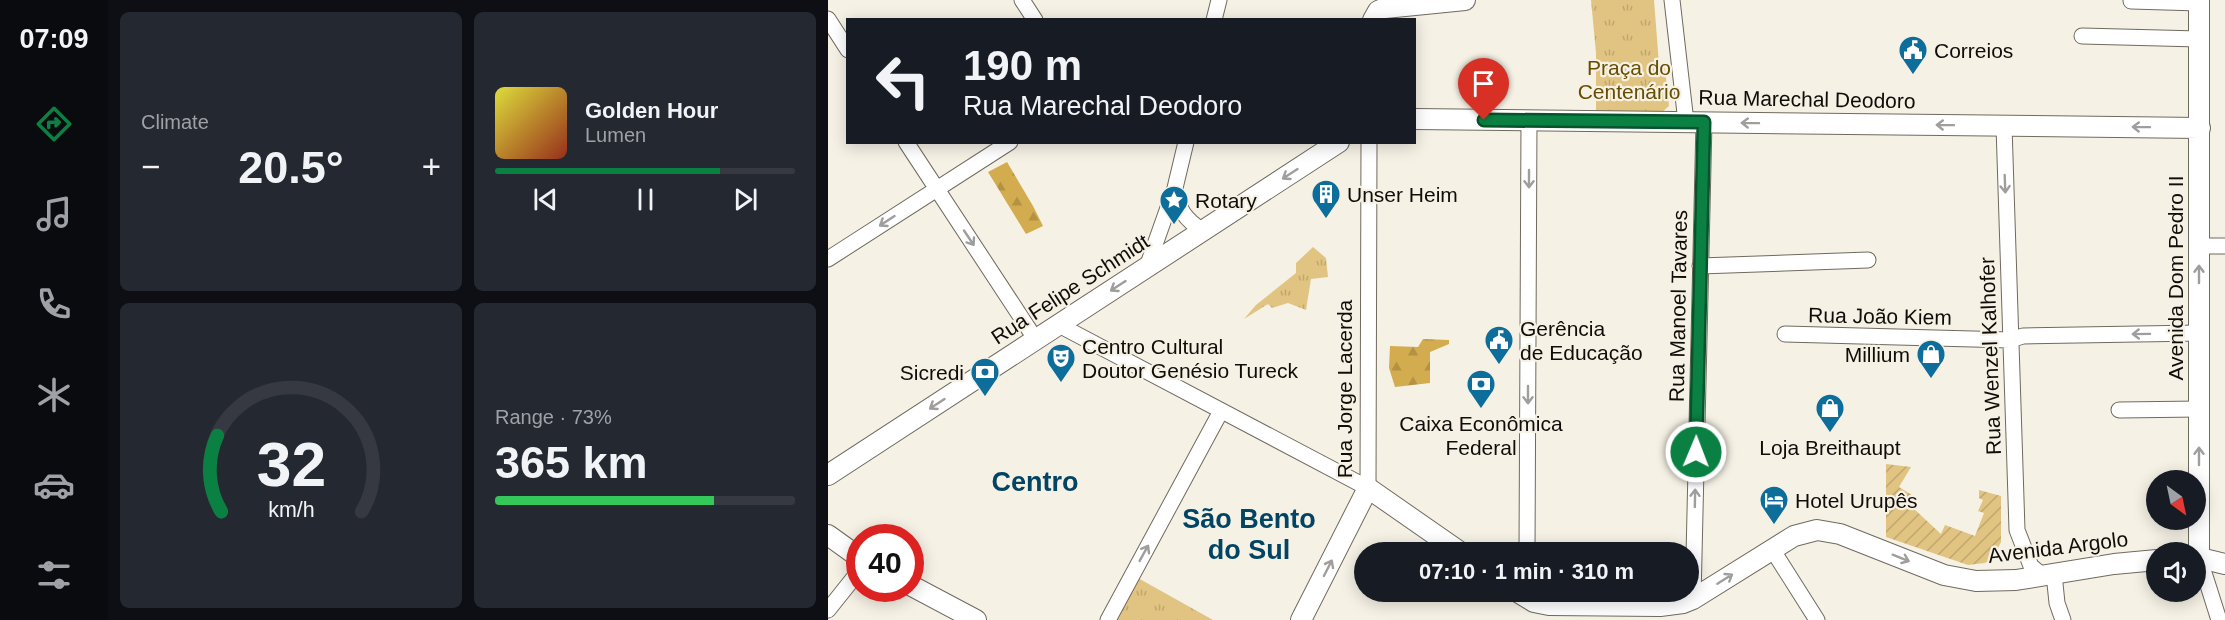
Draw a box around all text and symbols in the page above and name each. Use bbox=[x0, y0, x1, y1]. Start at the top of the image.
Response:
text: 07:09 bbox=[19, 24, 89, 54]
public building icon: Correios bbox=[1897, 34, 1929, 76]
place label: Correios bbox=[1934, 39, 2013, 62]
icon: left bbox=[864, 42, 942, 120]
text: 190 m bbox=[963, 42, 1082, 89]
park label: Praça do Centenário bbox=[1578, 56, 1680, 103]
pin bbox=[1458, 58, 1509, 120]
icon: arrive bbox=[1467, 67, 1500, 100]
street label: Rua Marechal Deodoro bbox=[1698, 86, 1916, 112]
text: Rua Marechal Deodoro bbox=[963, 91, 1242, 121]
text: Golden Hour bbox=[585, 98, 718, 123]
icon: directions bbox=[33, 103, 75, 145]
text: Climate bbox=[141, 111, 209, 133]
one-way arrow bbox=[1741, 117, 1761, 129]
one-way arrow bbox=[1936, 119, 1956, 131]
one-way arrow bbox=[2132, 121, 2152, 133]
text: Lumen bbox=[585, 124, 646, 146]
text: 20.5° bbox=[238, 142, 344, 193]
text: − bbox=[141, 148, 160, 185]
text: + bbox=[422, 148, 441, 185]
one-way arrow bbox=[1281, 168, 1298, 181]
one-way arrow bbox=[1523, 168, 1535, 188]
one-way arrow bbox=[2000, 174, 2011, 194]
street label: Avenida Dom Pedro II bbox=[2164, 175, 2187, 381]
building icon: Unser Heim bbox=[1310, 178, 1342, 220]
icon: previous bbox=[529, 183, 562, 216]
icon: pause bbox=[629, 183, 662, 216]
icon: next bbox=[729, 183, 762, 216]
place label: Unser Heim bbox=[1347, 183, 1458, 206]
place icon: Rotary bbox=[1158, 184, 1190, 226]
place label: Rotary bbox=[1195, 189, 1257, 212]
icon: music bbox=[33, 193, 75, 235]
street label: Rua Manoel Tavares bbox=[1665, 210, 1691, 402]
one-way arrow bbox=[879, 215, 896, 227]
street label: Rua Felipe Schmidt bbox=[987, 229, 1153, 349]
one-way arrow bbox=[962, 230, 975, 247]
street label: Rua Wenzel Kalhofer bbox=[1975, 257, 2005, 455]
one-way arrow bbox=[2194, 265, 2205, 285]
one-way arrow bbox=[1110, 280, 1127, 292]
icon: phone bbox=[33, 283, 75, 325]
street label: Rua Jorge Lacerda bbox=[1333, 299, 1356, 478]
street label: Rua João Kiem bbox=[1808, 303, 1952, 329]
place label: Gerência de Educação bbox=[1520, 317, 1643, 364]
public building icon: Gerência de Educação bbox=[1483, 324, 1515, 366]
one-way arrow bbox=[2131, 328, 2151, 340]
place label: Centro Cultural Doutor Genésio Tureck bbox=[1082, 335, 1298, 382]
shop icon: Millium bbox=[1915, 338, 1947, 380]
theatre icon: Centro Cultural Doutor Genésio Tureck bbox=[1045, 342, 1077, 384]
place label: Millium bbox=[1845, 343, 1910, 366]
bank icon: Sicredi bbox=[969, 356, 1001, 398]
place label: Sicredi bbox=[900, 361, 964, 384]
bank icon: Caixa Econômica Federal bbox=[1465, 368, 1497, 410]
icon: climate bbox=[33, 374, 75, 416]
one-way arrow bbox=[1522, 384, 1534, 404]
shop icon: Loja Breithaupt bbox=[1814, 392, 1846, 434]
one-way arrow bbox=[930, 398, 946, 410]
text: Range · 73% bbox=[495, 406, 612, 428]
place label: Caixa Econômica Federal bbox=[1399, 412, 1563, 459]
position arrow bbox=[1664, 420, 1728, 484]
text: 32 bbox=[256, 430, 326, 499]
place label: Loja Breithaupt bbox=[1759, 436, 1901, 459]
text: 365 km bbox=[495, 437, 648, 488]
one-way arrow bbox=[2193, 447, 2205, 467]
icon: car bbox=[33, 464, 75, 506]
district label: Centro bbox=[992, 467, 1079, 497]
north arrow bbox=[2146, 470, 2206, 530]
map controls bbox=[2146, 470, 2206, 602]
hotel icon: Hotel Urupês bbox=[1758, 484, 1790, 526]
one-way arrow bbox=[1689, 489, 1701, 509]
place label: Hotel Urupês bbox=[1795, 489, 1918, 512]
text: km/h bbox=[268, 499, 314, 523]
district label: São Bento do Sul bbox=[1182, 504, 1316, 565]
speed limit sign: 40 bbox=[846, 524, 924, 602]
street label: Avenida Argolo bbox=[1987, 527, 2129, 567]
button: sound bbox=[2146, 542, 2206, 602]
one-way arrow bbox=[1138, 545, 1150, 562]
one-way arrow bbox=[1892, 553, 1910, 564]
icon: filters bbox=[33, 554, 75, 596]
one-way arrow bbox=[1323, 559, 1334, 577]
text: 07:10 · 1 min · 310 m bbox=[1419, 559, 1634, 584]
one-way arrow bbox=[1716, 573, 1732, 585]

